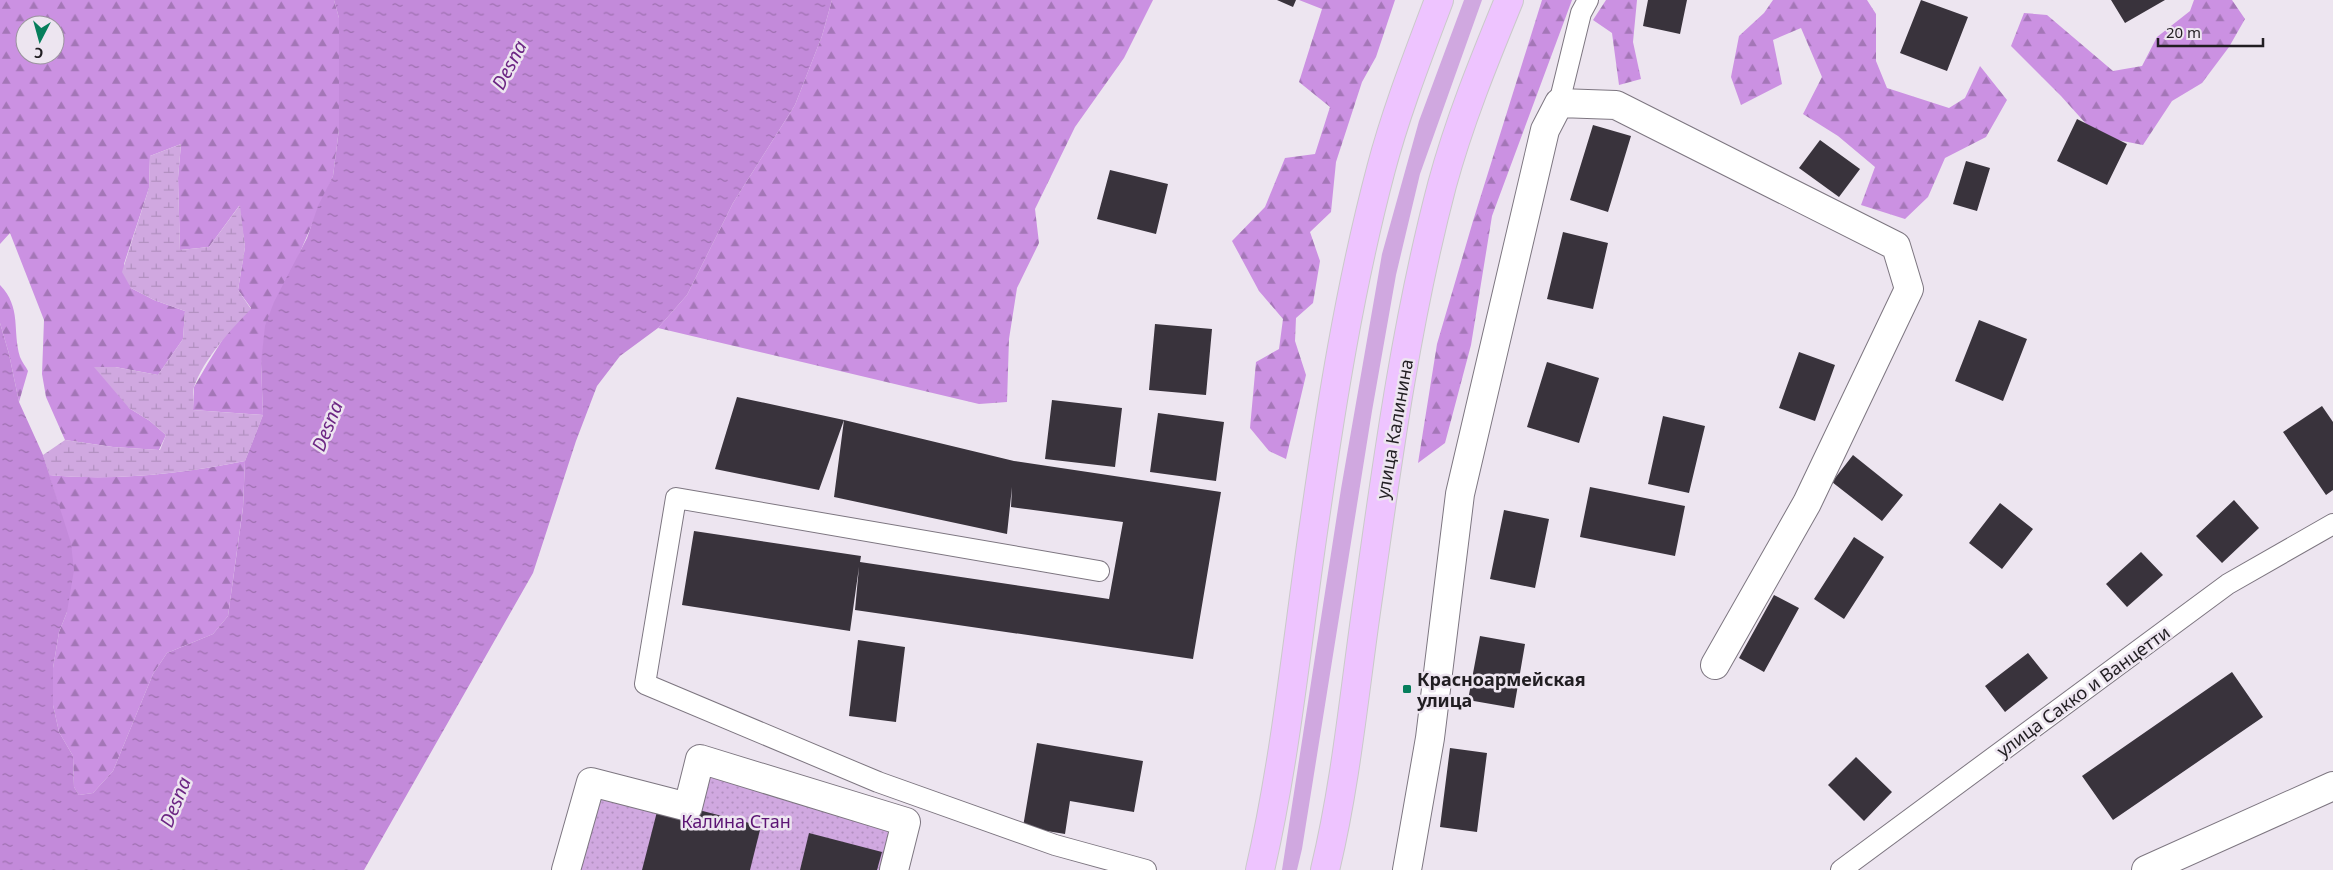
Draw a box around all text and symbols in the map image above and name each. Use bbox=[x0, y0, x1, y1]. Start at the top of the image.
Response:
north arrow bbox=[15, 15, 65, 65]
scale bar bbox=[2158, 15, 2263, 47]
text: 20 m bbox=[2166, 22, 2201, 42]
water label: Desna bbox=[485, 36, 533, 94]
text: С bbox=[33, 44, 44, 63]
street label: улица Калинина bbox=[1370, 357, 1418, 501]
water label: Desna bbox=[305, 397, 349, 455]
street label: улица Сакко и Ванцетти bbox=[1992, 620, 2174, 762]
place label: Красноармейская улица bbox=[1416, 667, 1586, 712]
marker: Красноармейская улица bbox=[1401, 683, 1413, 695]
water label: Desna bbox=[153, 773, 197, 831]
park label: Калина Стан bbox=[681, 809, 791, 833]

